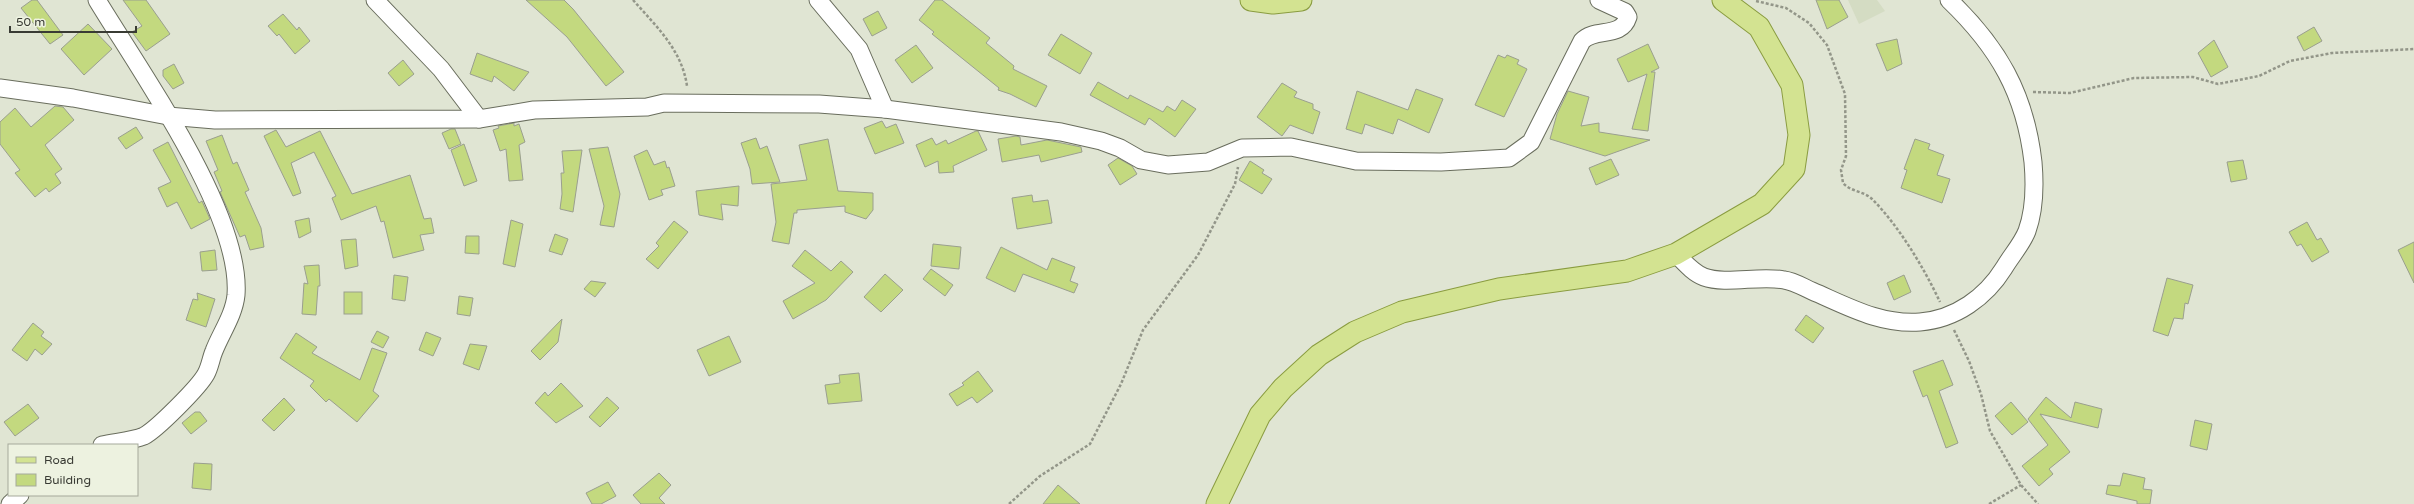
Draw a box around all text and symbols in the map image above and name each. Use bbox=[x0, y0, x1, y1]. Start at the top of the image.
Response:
scale bar bbox=[10, 8, 136, 34]
text: 50 m bbox=[16, 15, 45, 29]
legend bbox=[8, 444, 138, 496]
text: Road bbox=[44, 453, 74, 467]
text: Building bbox=[44, 473, 91, 487]

